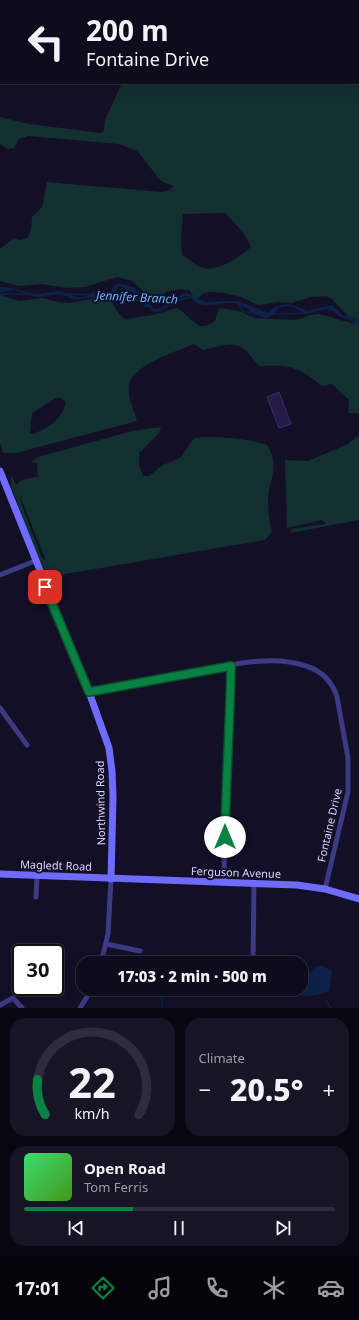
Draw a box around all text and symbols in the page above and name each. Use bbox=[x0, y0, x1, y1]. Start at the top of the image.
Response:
text: 200 m bbox=[86, 11, 169, 49]
icon: left bbox=[20, 16, 72, 68]
text: Fontaine Drive bbox=[86, 47, 209, 71]
water label: Jennifer Branch bbox=[94, 286, 178, 308]
pin bbox=[28, 570, 62, 604]
icon: arrive bbox=[34, 576, 56, 598]
street label: Northwind Road bbox=[92, 761, 108, 845]
street label: Fontaine Drive bbox=[313, 787, 345, 863]
position arrow bbox=[204, 816, 246, 858]
street label: Magledt Road bbox=[20, 856, 92, 874]
street label: Ferguson Avenue bbox=[191, 863, 281, 881]
speed limit sign: 30 bbox=[12, 944, 64, 996]
text: 17:03 · 2 min · 500 m bbox=[117, 966, 267, 986]
text: Climate bbox=[199, 1049, 245, 1067]
text: 22 bbox=[68, 1054, 116, 1110]
text: 20.5° bbox=[230, 1069, 303, 1110]
text: − bbox=[199, 1074, 211, 1104]
text: + bbox=[322, 1074, 335, 1104]
text: km/h bbox=[75, 1104, 110, 1123]
text: Open Road bbox=[84, 1158, 166, 1178]
text: Tom Ferris bbox=[84, 1178, 148, 1196]
icon: previous bbox=[65, 1217, 87, 1239]
icon: pause bbox=[168, 1217, 190, 1239]
icon: next bbox=[272, 1217, 294, 1239]
icon: directions bbox=[89, 1274, 117, 1302]
icon: music bbox=[146, 1274, 174, 1302]
icon: phone bbox=[203, 1274, 231, 1302]
icon: climate bbox=[260, 1274, 288, 1302]
icon: car bbox=[317, 1274, 345, 1302]
text: 17:01 bbox=[14, 1276, 61, 1300]

